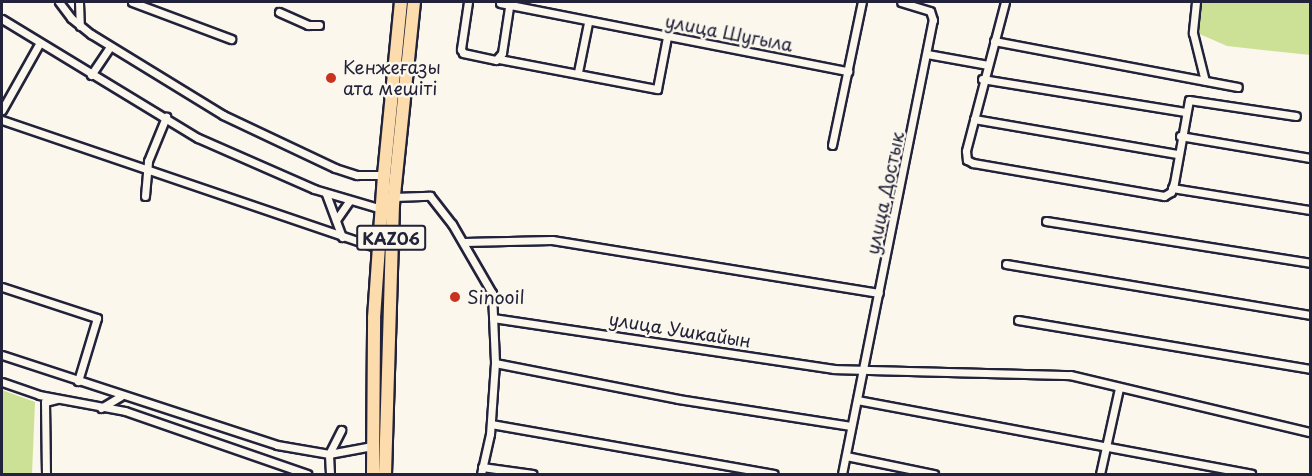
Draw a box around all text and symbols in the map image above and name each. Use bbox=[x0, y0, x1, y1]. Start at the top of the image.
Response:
street label: улица Шугыла bbox=[663, 10, 795, 56]
place label: Кенжеғазы ата мешіті bbox=[343, 57, 441, 100]
marker: Кенжеғазы ата мешіті bbox=[324, 71, 338, 85]
street label: улица Достык bbox=[861, 129, 909, 257]
road number: KАZ06 bbox=[355, 225, 427, 251]
place label: Sinooil bbox=[467, 286, 525, 308]
marker: Sinooil bbox=[448, 290, 462, 304]
street label: улица Ушкайын bbox=[607, 308, 753, 352]

